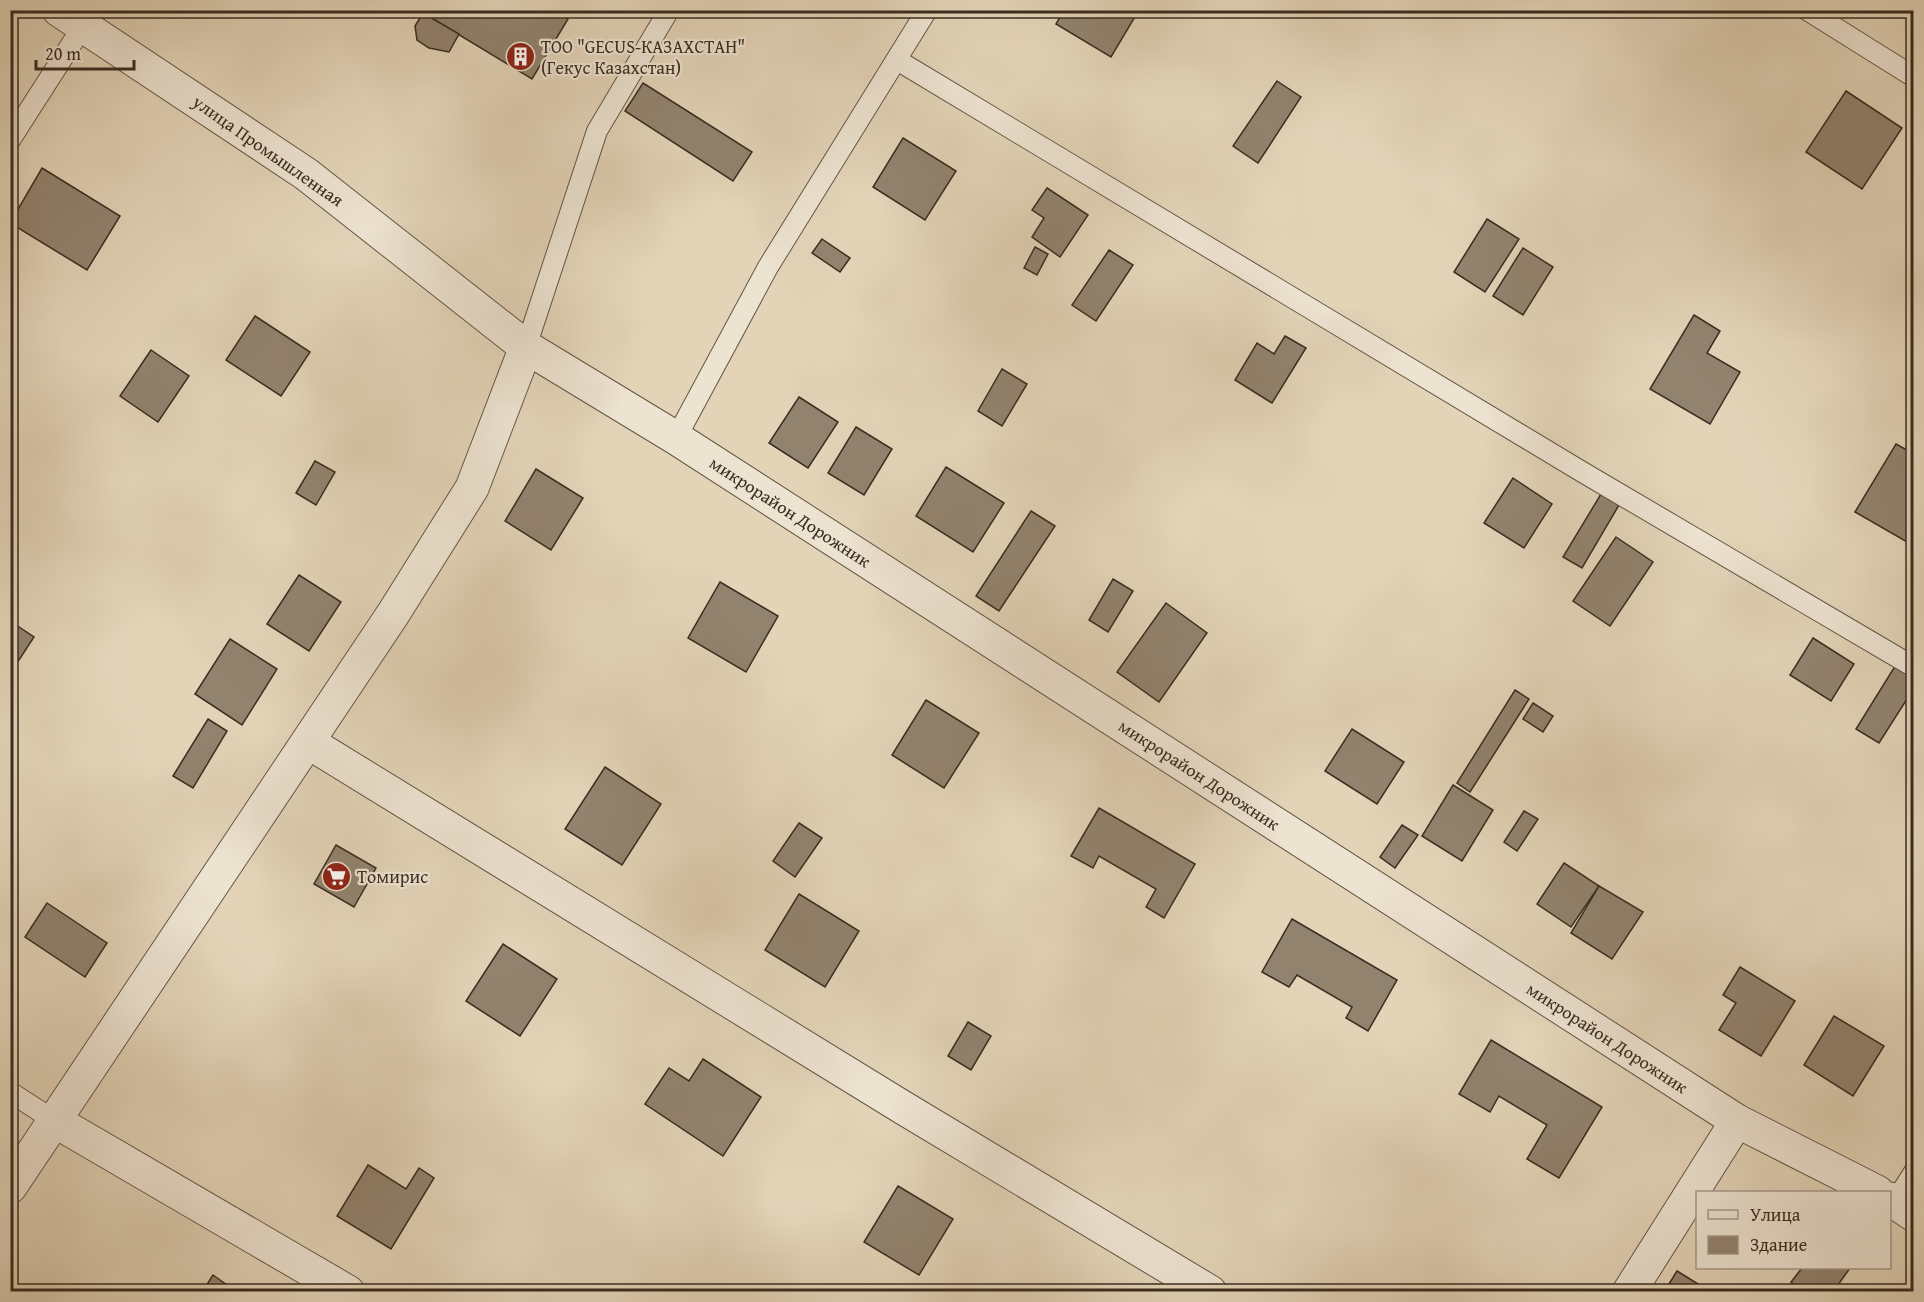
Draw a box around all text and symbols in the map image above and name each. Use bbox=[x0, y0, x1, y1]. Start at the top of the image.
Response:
scale bar bbox=[36, 33, 134, 71]
place label: ТОО "GECUS-КАЗАХСТАН" (Гекус Казахстан) bbox=[541, 33, 745, 81]
text: 20 m bbox=[45, 40, 81, 67]
building icon: ТОО "GECUS-КАЗАХСТАН" (Гекус Казахстан) bbox=[504, 41, 536, 73]
street label: улица Промышленная bbox=[186, 88, 349, 213]
street label: микрорайон Дорожник bbox=[704, 449, 877, 574]
street label: микрорайон Дорожник bbox=[1113, 712, 1286, 837]
supermarket icon: Томирис bbox=[320, 861, 352, 893]
place label: Томирис bbox=[357, 863, 428, 890]
street label: микрорайон Дорожник bbox=[1521, 975, 1694, 1100]
legend bbox=[1696, 1191, 1891, 1269]
text: Улица bbox=[1750, 1201, 1801, 1228]
text: Здание bbox=[1750, 1231, 1807, 1258]

